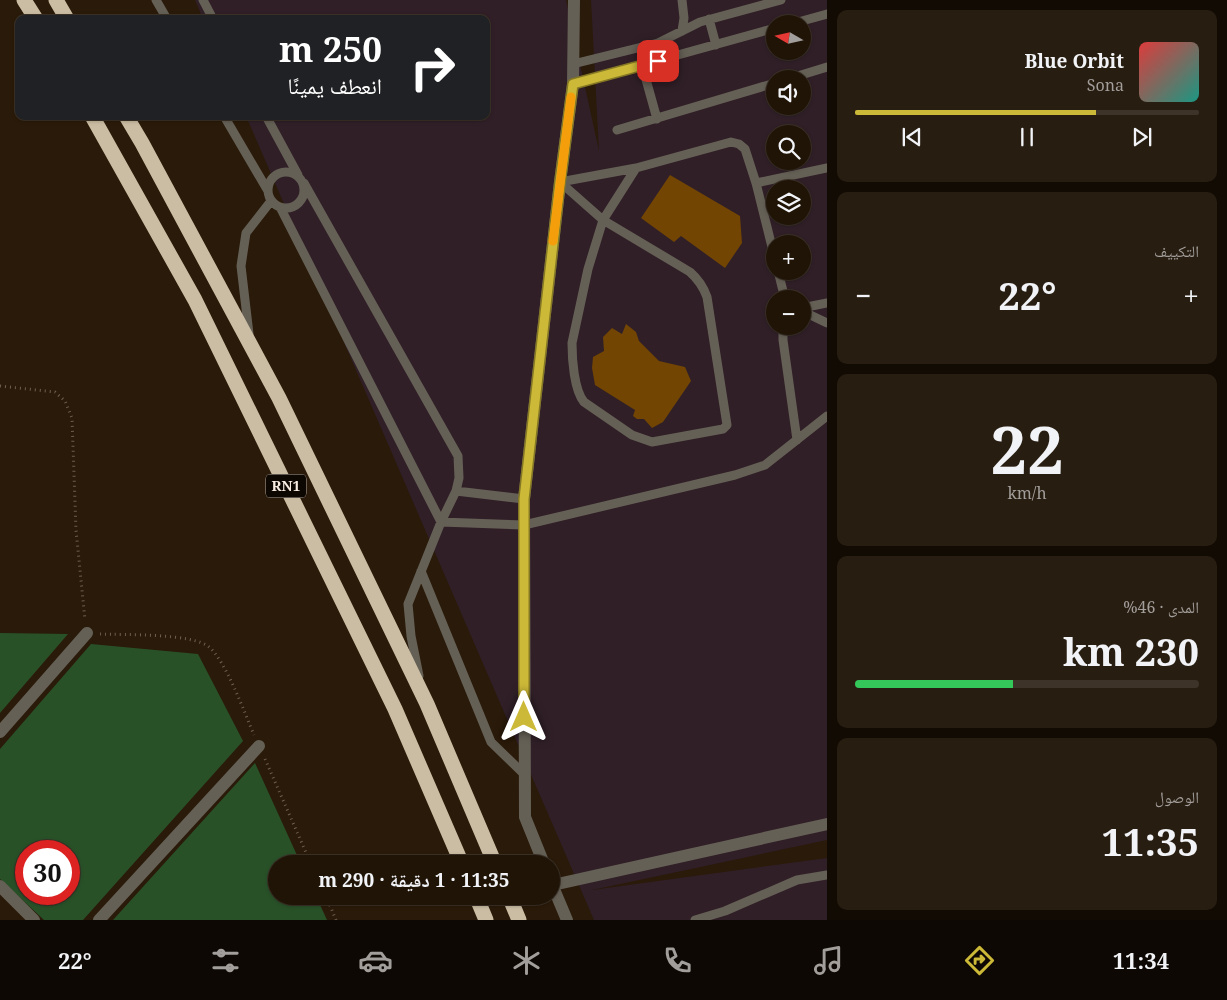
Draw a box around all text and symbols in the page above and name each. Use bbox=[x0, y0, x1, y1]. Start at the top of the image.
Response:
north arrow bbox=[766, 15, 811, 60]
map controls bbox=[766, 15, 811, 335]
text: 250 m bbox=[279, 25, 382, 72]
icon: right bbox=[400, 35, 465, 100]
pin bbox=[637, 40, 679, 82]
icon: arrive bbox=[644, 47, 672, 75]
text: Blue Orbit bbox=[1024, 48, 1124, 74]
text: انعطف يمينًا bbox=[288, 70, 382, 100]
button: sound bbox=[766, 70, 811, 115]
text: Sona bbox=[1087, 74, 1124, 96]
icon: previous bbox=[898, 123, 926, 151]
icon: pause bbox=[1013, 123, 1041, 151]
icon: next bbox=[1128, 123, 1156, 151]
button: search bbox=[766, 125, 811, 170]
button: layers bbox=[766, 180, 811, 225]
button: + bbox=[766, 235, 811, 280]
text: التكييف bbox=[1154, 240, 1199, 262]
text: 22° bbox=[998, 269, 1056, 321]
text: − bbox=[855, 276, 871, 314]
text: + bbox=[1183, 276, 1199, 314]
button: − bbox=[766, 290, 811, 335]
text: 22 bbox=[990, 405, 1064, 493]
road number: RN1 bbox=[266, 474, 306, 498]
text: km/h bbox=[1007, 482, 1047, 504]
text: المدى · 46% bbox=[1123, 596, 1199, 618]
text: 230 km bbox=[1063, 625, 1199, 677]
position arrow bbox=[497, 690, 549, 742]
text: الوصول bbox=[1155, 786, 1199, 808]
text: 11:35 bbox=[1102, 815, 1199, 867]
speed limit sign: 30 bbox=[15, 840, 80, 905]
text: 11:35 · 1 دقيقة · 290 m bbox=[318, 867, 510, 893]
icon: filters bbox=[208, 943, 243, 978]
icon: car bbox=[358, 943, 393, 978]
icon: climate bbox=[509, 943, 544, 978]
icon: phone bbox=[660, 943, 695, 978]
icon: music bbox=[811, 943, 846, 978]
icon: directions bbox=[962, 943, 997, 978]
text: 22° bbox=[58, 945, 92, 975]
text: 11:34 bbox=[1113, 945, 1169, 975]

